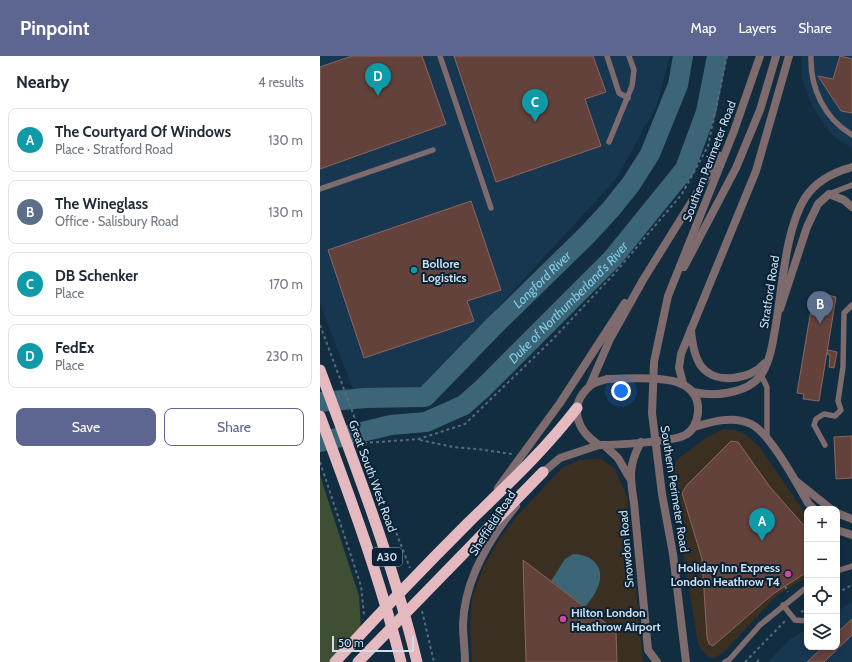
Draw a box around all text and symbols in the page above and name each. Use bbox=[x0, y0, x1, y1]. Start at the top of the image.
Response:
text: Pinpoint bbox=[20, 17, 89, 40]
text: Map bbox=[691, 19, 716, 37]
text: Layers bbox=[738, 19, 776, 37]
text: Share bbox=[798, 19, 832, 37]
pin: D bbox=[365, 63, 391, 96]
text: Nearby bbox=[16, 72, 69, 92]
text: 4 results bbox=[258, 74, 304, 90]
pin: C bbox=[522, 89, 548, 122]
street label: Southern Perimeter Road bbox=[679, 98, 739, 224]
text: The Courtyard Of Windows bbox=[55, 123, 231, 141]
text: A bbox=[26, 132, 34, 148]
text: 130 m bbox=[268, 132, 303, 148]
text: Place · Stratford Road bbox=[55, 141, 173, 157]
text: The Wineglass bbox=[55, 195, 148, 213]
text: B bbox=[26, 204, 34, 220]
text: 130 m bbox=[268, 204, 303, 220]
text: Office · Salisbury Road bbox=[55, 213, 179, 229]
water label: Duke of Northumberland's River bbox=[505, 237, 632, 366]
water label: Longford River bbox=[509, 247, 575, 311]
street label: Stratford Road bbox=[756, 254, 782, 330]
place label: Bollore Logistics bbox=[422, 256, 467, 285]
marker: Bollore Logistics bbox=[409, 265, 419, 275]
text: DB Schenker bbox=[55, 267, 138, 285]
text: C bbox=[26, 276, 34, 292]
text: 170 m bbox=[269, 276, 303, 292]
text: Place bbox=[55, 285, 84, 301]
pin: B bbox=[807, 291, 833, 324]
text: FedEx bbox=[55, 339, 94, 357]
text: D bbox=[25, 348, 35, 364]
text: 230 m bbox=[266, 348, 303, 364]
text: Place bbox=[55, 357, 84, 373]
your location bbox=[611, 381, 631, 401]
button: Save bbox=[16, 408, 156, 446]
button: Share bbox=[164, 408, 304, 446]
street label: Great South West Road bbox=[346, 418, 400, 534]
street label: Southern Perimeter Road bbox=[658, 424, 692, 554]
street label: Sheffield Road bbox=[465, 488, 519, 558]
map controls bbox=[804, 506, 840, 650]
button: + bbox=[804, 506, 840, 542]
pin: A bbox=[749, 508, 775, 541]
street label: Snowdon Road bbox=[615, 510, 637, 588]
button: − bbox=[804, 542, 840, 578]
road number: A30 bbox=[372, 548, 402, 566]
place label: Holiday Inn Express London Heathrow T4 bbox=[671, 560, 780, 589]
marker: Holiday Inn Express London Heathrow T4 bbox=[783, 569, 793, 579]
button: locate bbox=[804, 578, 840, 614]
place label: Hilton London Heathrow Airport bbox=[571, 605, 661, 634]
marker: Hilton London Heathrow Airport bbox=[558, 614, 568, 624]
button: layers bbox=[804, 614, 840, 650]
scale bar bbox=[332, 634, 414, 653]
text: 50 m bbox=[338, 636, 364, 650]

